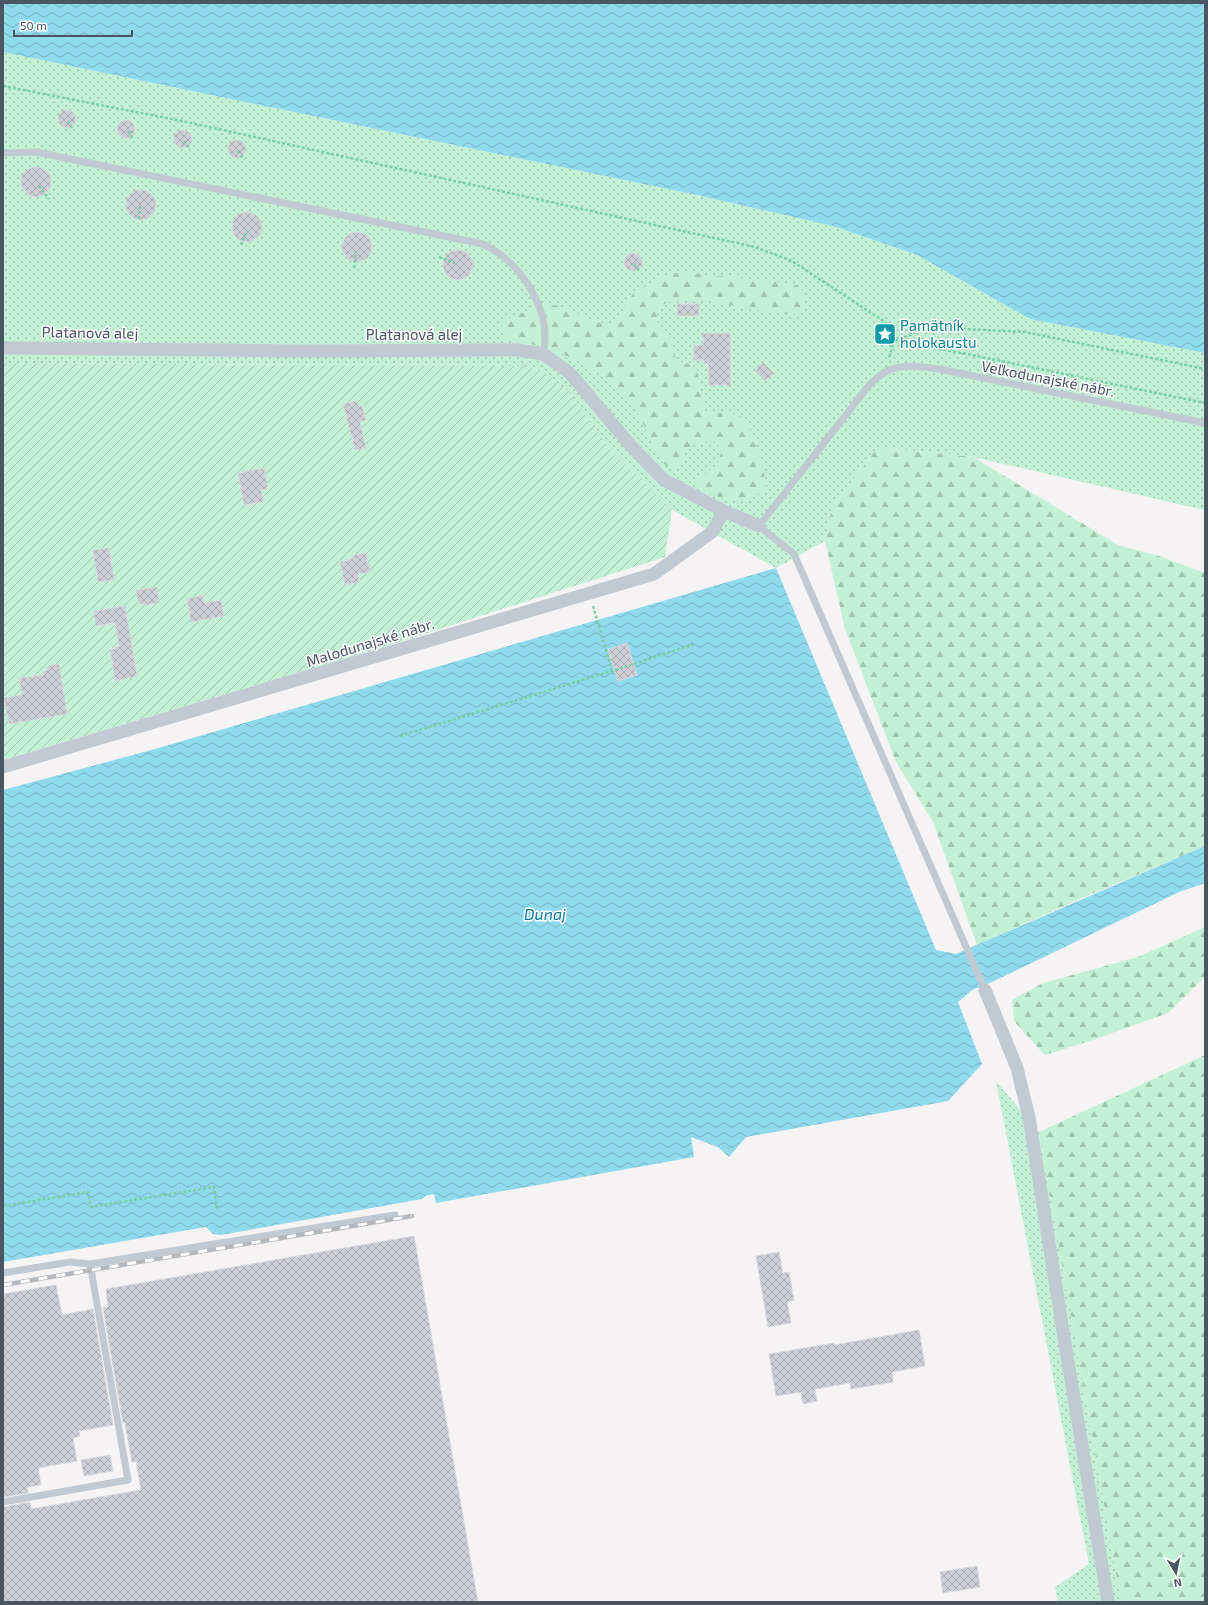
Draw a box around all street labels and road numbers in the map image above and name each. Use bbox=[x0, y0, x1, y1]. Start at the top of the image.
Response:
street label: Platanová alej bbox=[42, 322, 138, 343]
street label: Platanová alej bbox=[366, 325, 462, 344]
street label: Veľkodunajské nábr. bbox=[980, 356, 1116, 401]
street label: Malodunajské nábr. bbox=[304, 614, 436, 671]

